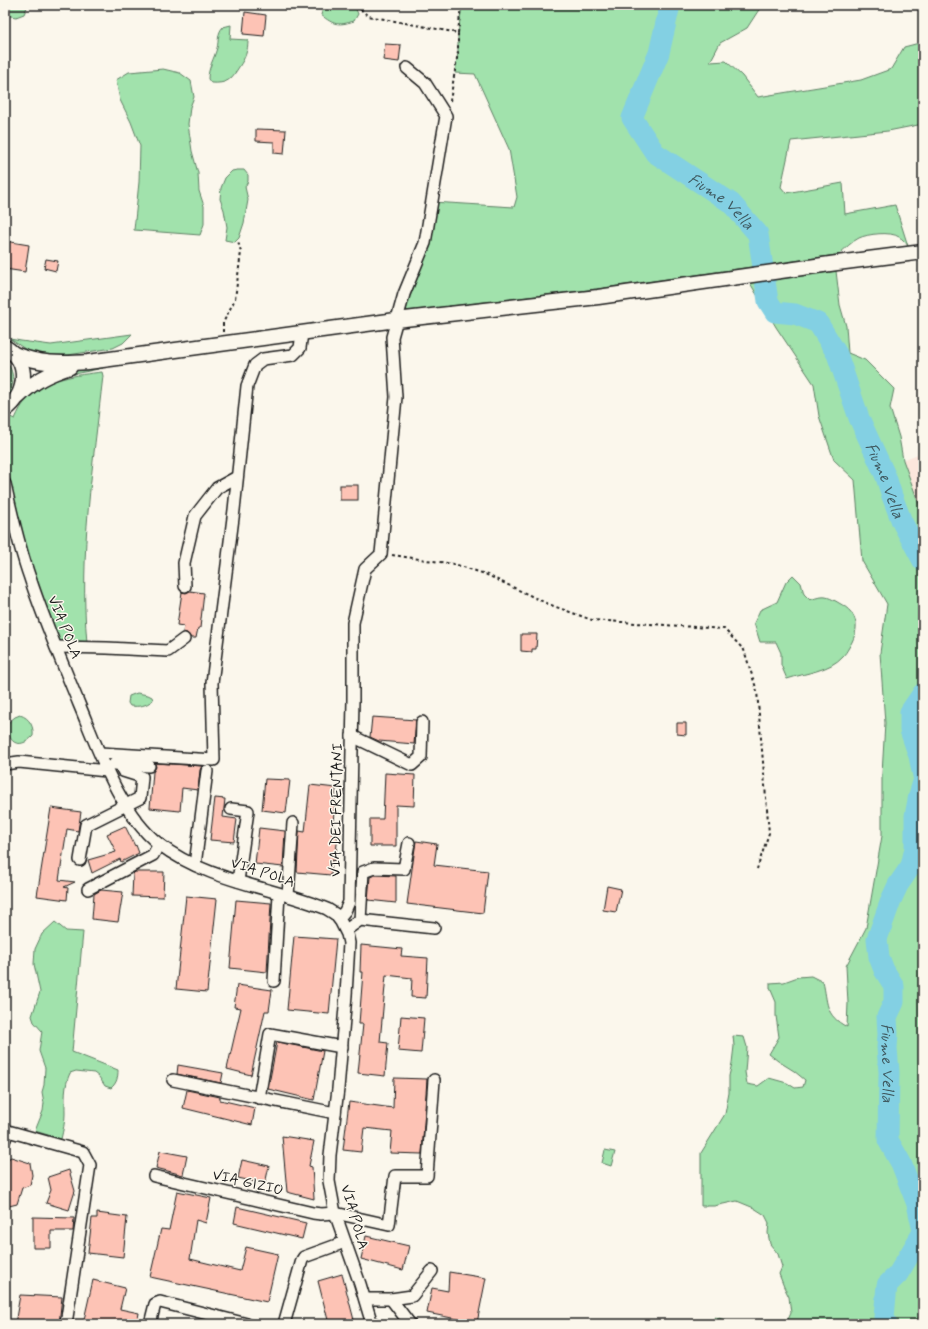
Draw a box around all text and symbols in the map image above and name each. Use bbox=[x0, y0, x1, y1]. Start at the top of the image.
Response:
water label: Fiume Vella bbox=[684, 169, 758, 235]
water label: Fiume Vella bbox=[860, 440, 909, 522]
street label: VIA POLA bbox=[42, 593, 86, 662]
street label: VIA DEI FRENTANI bbox=[326, 743, 348, 877]
street label: VIA POLA bbox=[228, 853, 297, 893]
water label: Fiume Vella bbox=[874, 1023, 898, 1103]
street label: VIA GIZIO bbox=[210, 1165, 285, 1201]
street label: VIA POLA bbox=[335, 1182, 373, 1252]

